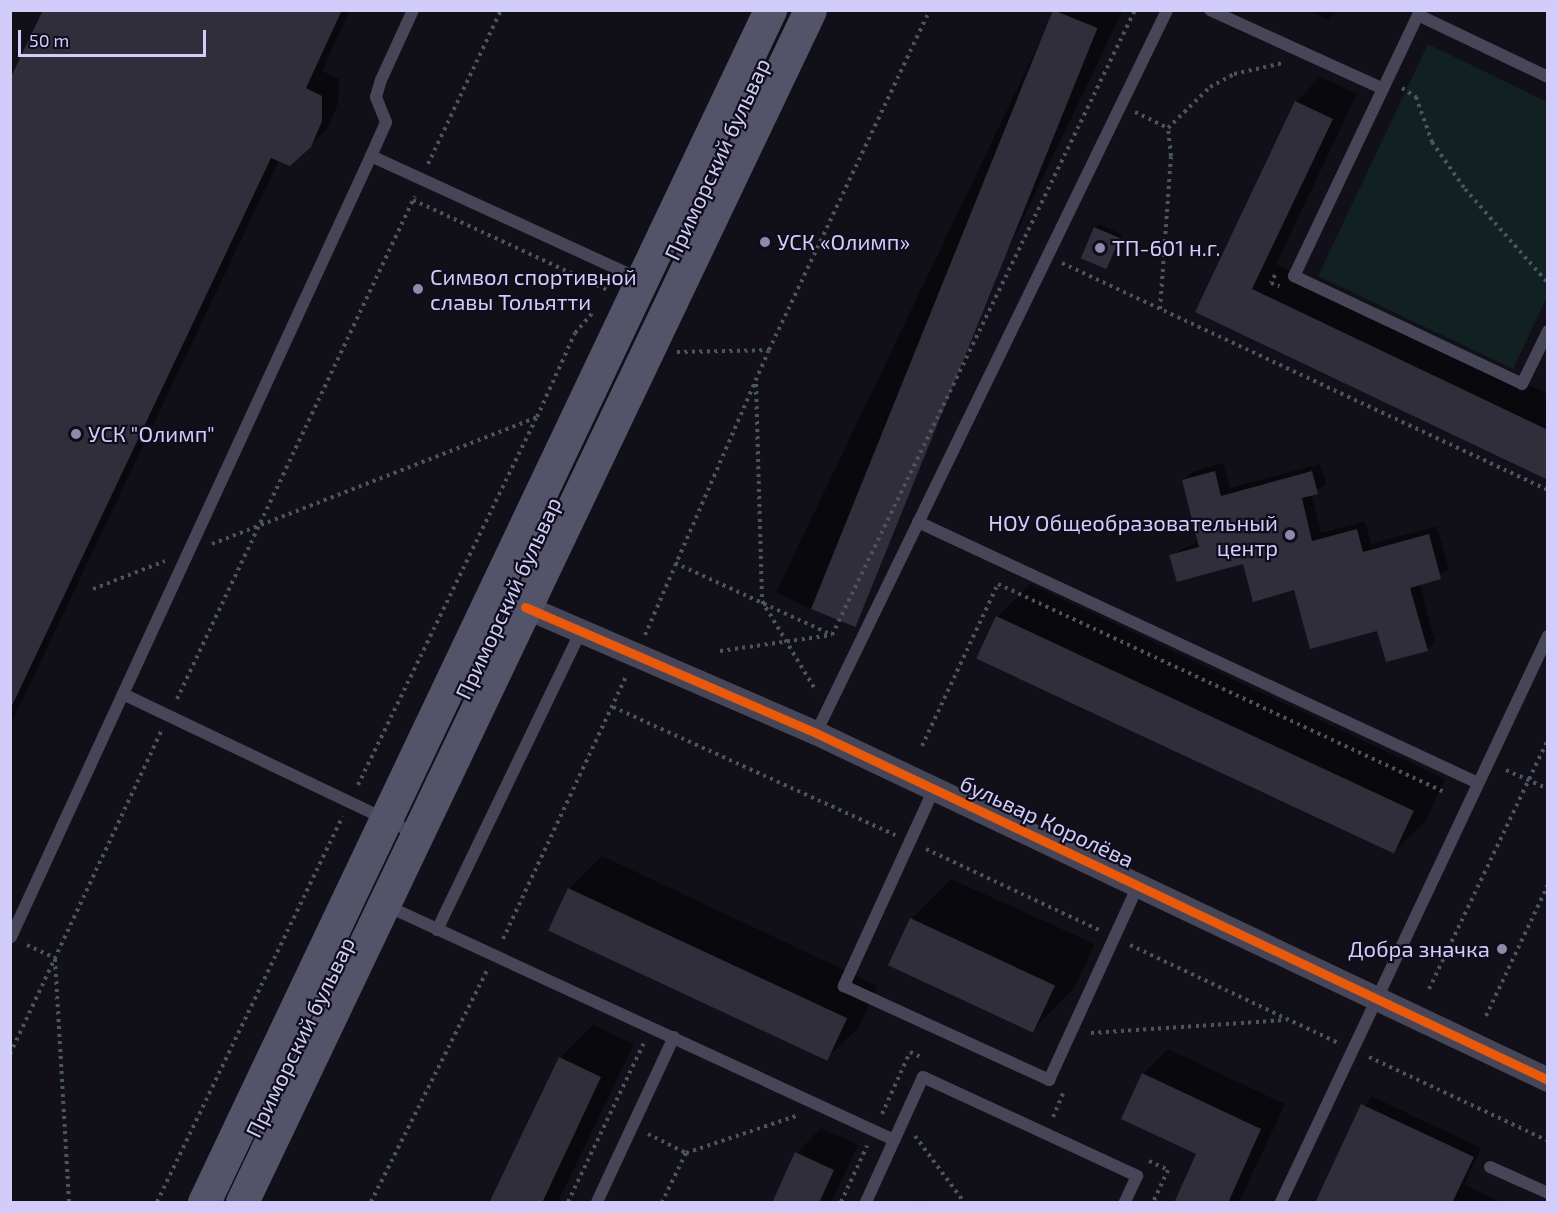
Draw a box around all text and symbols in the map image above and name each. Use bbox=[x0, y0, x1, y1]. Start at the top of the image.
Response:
scale bar bbox=[21, 18, 208, 56]
text: 50 m bbox=[29, 29, 69, 51]
street label: Приморский бульвар bbox=[659, 54, 775, 264]
place label: УСК «Олимп» bbox=[777, 229, 910, 255]
marker: УСК «Олимп» bbox=[758, 235, 772, 249]
place label: ТП-601 н.г. bbox=[1112, 235, 1220, 261]
marker: ТП-601 н.г. bbox=[1093, 241, 1107, 255]
place label: Символ спортивной славы Тольятти bbox=[430, 263, 637, 314]
marker: Символ спортивной славы Тольятти bbox=[411, 282, 425, 296]
place label: УСК "Олимп" bbox=[88, 421, 215, 447]
marker: УСК "Олимп" bbox=[69, 427, 83, 441]
street label: Приморский бульвар bbox=[450, 493, 566, 703]
place label: НОУ Общеобразовательный центр bbox=[988, 509, 1278, 560]
marker: НОУ Общеобразовательный центр bbox=[1283, 528, 1297, 542]
street label: бульвар Королёва bbox=[956, 769, 1138, 873]
street label: Приморский бульвар bbox=[240, 932, 360, 1142]
place label: Добра значка bbox=[1348, 936, 1490, 962]
marker: Добра значка bbox=[1495, 942, 1509, 956]

